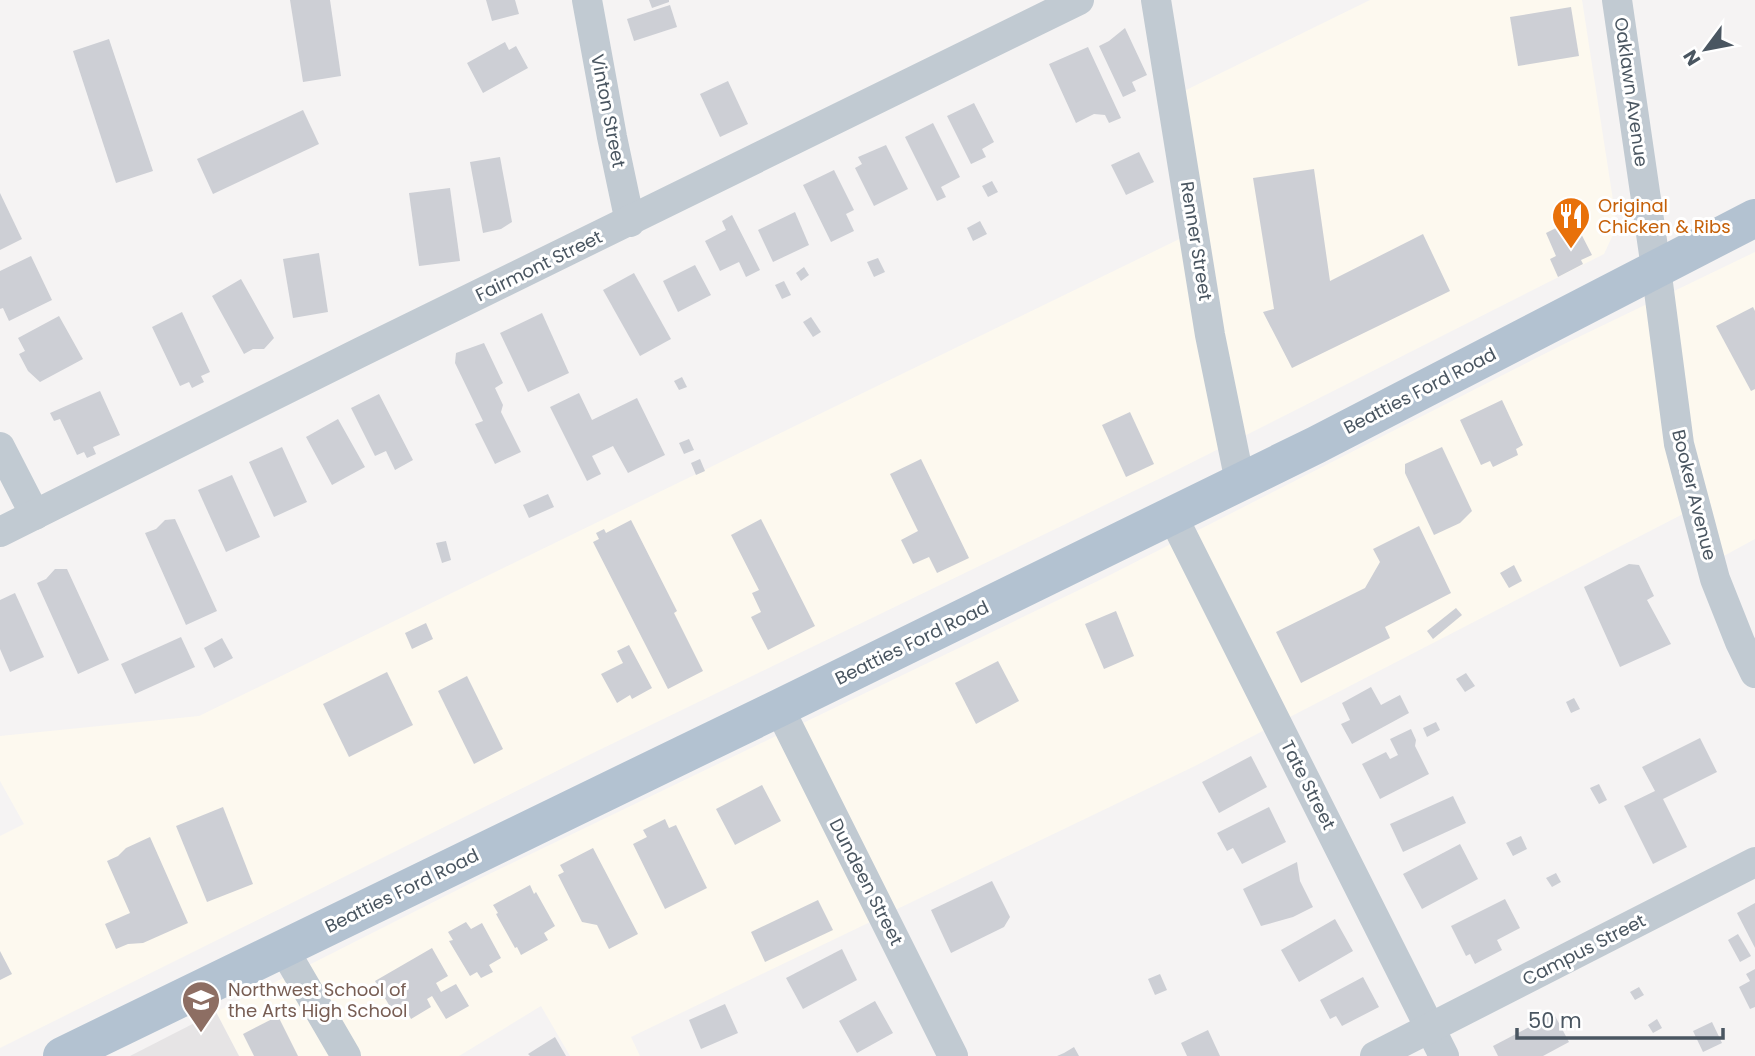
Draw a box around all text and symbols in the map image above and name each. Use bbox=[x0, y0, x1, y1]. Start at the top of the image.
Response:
north arrow bbox=[1671, 14, 1741, 84]
street label: Oaklawn Avenue bbox=[1609, 15, 1654, 168]
text: N bbox=[1677, 45, 1707, 71]
street label: Vinton Street bbox=[585, 52, 632, 170]
street label: Renner Street bbox=[1175, 179, 1218, 302]
place label: Original Chicken & Ribs bbox=[1598, 193, 1731, 239]
restaurant icon: Original Chicken & Ribs bbox=[1550, 195, 1592, 250]
street label: Fairmont Street bbox=[471, 224, 606, 307]
street label: Beatties Ford Road bbox=[1339, 341, 1500, 440]
street label: Booker Avenue bbox=[1666, 427, 1723, 563]
street label: Beatties Ford Road bbox=[831, 594, 993, 691]
street label: Tate Street bbox=[1275, 736, 1342, 834]
street label: Dundeen Street bbox=[824, 814, 909, 950]
street label: Beatties Ford Road bbox=[321, 842, 483, 939]
street label: Campus Street bbox=[1518, 908, 1650, 991]
place label: Northwest School of the Arts High School bbox=[228, 977, 408, 1023]
school or university icon: Northwest School of the Arts High School bbox=[180, 979, 222, 1034]
scale bar bbox=[1517, 996, 1724, 1040]
text: 50 m bbox=[1528, 1006, 1582, 1035]

